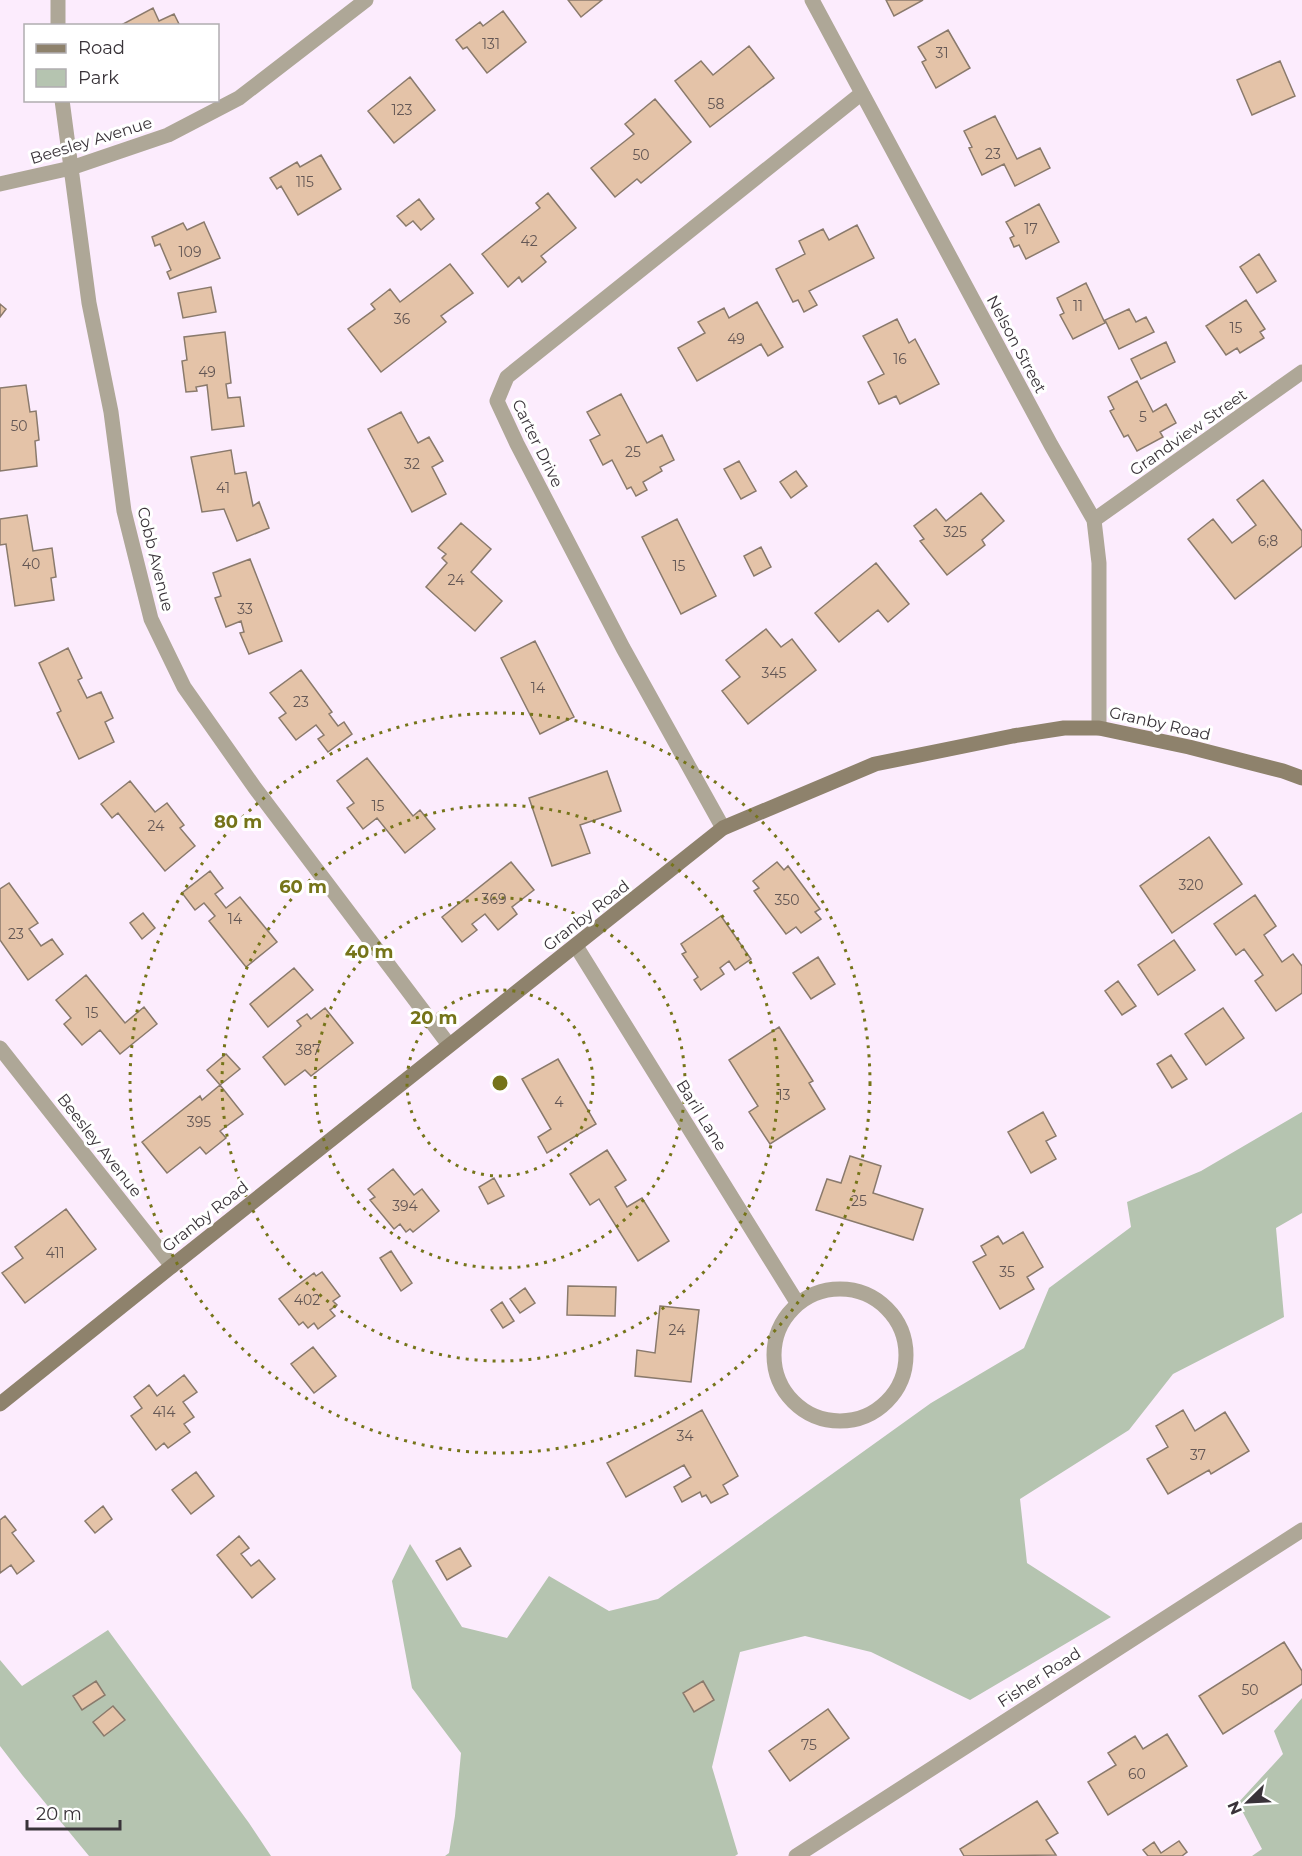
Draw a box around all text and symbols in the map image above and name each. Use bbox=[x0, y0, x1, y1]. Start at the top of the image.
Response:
legend bbox=[24, 24, 219, 102]
house number: 131 bbox=[482, 35, 500, 53]
text: Road bbox=[78, 37, 125, 59]
house number: 31 bbox=[936, 44, 948, 62]
text: Park bbox=[78, 67, 119, 89]
house number: 58 bbox=[708, 95, 724, 113]
house number: 123 bbox=[392, 101, 413, 119]
street label: Beesley Avenue bbox=[28, 113, 154, 168]
house number: 23 bbox=[985, 145, 1001, 163]
house number: 50 bbox=[632, 146, 650, 164]
house number: 115 bbox=[296, 173, 314, 191]
house number: 17 bbox=[1024, 220, 1038, 238]
house number: 42 bbox=[520, 232, 538, 250]
house number: 109 bbox=[179, 243, 201, 261]
street label: Nelson Street bbox=[983, 292, 1051, 397]
house number: 11 bbox=[1073, 297, 1083, 315]
house number: 36 bbox=[394, 310, 411, 328]
house number: 15 bbox=[1230, 319, 1243, 337]
house number: 49 bbox=[727, 330, 745, 348]
house number: 16 bbox=[893, 350, 907, 368]
house number: 49 bbox=[198, 363, 216, 381]
street label: Grandview Street bbox=[1126, 385, 1251, 480]
street label: Carter Drive bbox=[508, 396, 567, 490]
house number: 5 bbox=[1139, 408, 1147, 426]
house number: 50 bbox=[10, 417, 28, 435]
house number: 25 bbox=[625, 443, 641, 461]
house number: 32 bbox=[404, 455, 420, 473]
house number: 41 bbox=[216, 479, 230, 497]
street label: Cobb Avenue bbox=[133, 505, 178, 613]
house number: 325 bbox=[943, 523, 967, 541]
house number: 6;8 bbox=[1258, 532, 1278, 550]
house number: 40 bbox=[22, 555, 40, 573]
house number: 15 bbox=[673, 557, 686, 575]
house number: 24 bbox=[448, 571, 465, 589]
house number: 33 bbox=[237, 600, 253, 618]
house number: 345 bbox=[761, 664, 787, 682]
house number: 14 bbox=[531, 679, 546, 697]
house number: 23 bbox=[293, 693, 309, 711]
street label: Granby Road bbox=[1107, 703, 1213, 744]
house number: 15 bbox=[372, 797, 385, 815]
text: 80 m bbox=[214, 811, 262, 833]
house number: 24 bbox=[148, 817, 165, 835]
text: 60 m bbox=[279, 876, 327, 898]
street label: Granby Road bbox=[540, 876, 633, 955]
house number: 320 bbox=[1178, 876, 1204, 894]
house number: 369 bbox=[482, 890, 506, 908]
house number: 350 bbox=[775, 891, 799, 909]
house number: 14 bbox=[228, 910, 243, 928]
house number: 23 bbox=[8, 925, 24, 943]
text: 40 m bbox=[345, 941, 393, 963]
house number: 15 bbox=[86, 1004, 99, 1022]
text: 20 m bbox=[411, 1007, 457, 1029]
house number: 387 bbox=[295, 1041, 321, 1059]
centre of rings bbox=[490, 1073, 510, 1093]
street label: Baril Lane bbox=[672, 1076, 731, 1154]
house number: 13 bbox=[778, 1086, 791, 1104]
street label: Beesley Avenue bbox=[53, 1090, 146, 1201]
house number: 4 bbox=[554, 1093, 564, 1111]
house number: 395 bbox=[187, 1113, 211, 1131]
street label: Granby Road bbox=[159, 1177, 252, 1256]
house number: 25 bbox=[851, 1192, 867, 1210]
house number: 394 bbox=[392, 1197, 419, 1215]
house number: 411 bbox=[45, 1244, 65, 1262]
house number: 35 bbox=[999, 1263, 1015, 1281]
house number: 402 bbox=[294, 1291, 320, 1309]
house number: 24 bbox=[669, 1321, 686, 1339]
house number: 414 bbox=[152, 1403, 176, 1421]
house number: 34 bbox=[676, 1427, 694, 1445]
house number: 37 bbox=[1190, 1446, 1206, 1464]
street label: Fisher Road bbox=[994, 1644, 1084, 1711]
house number: 50 bbox=[1241, 1681, 1259, 1699]
house number: 75 bbox=[801, 1736, 817, 1754]
house number: 60 bbox=[1128, 1765, 1146, 1783]
north arrow bbox=[1218, 1772, 1278, 1832]
scale bar bbox=[27, 1793, 120, 1831]
text: N bbox=[1223, 1798, 1246, 1818]
text: 20 m bbox=[36, 1803, 82, 1825]

